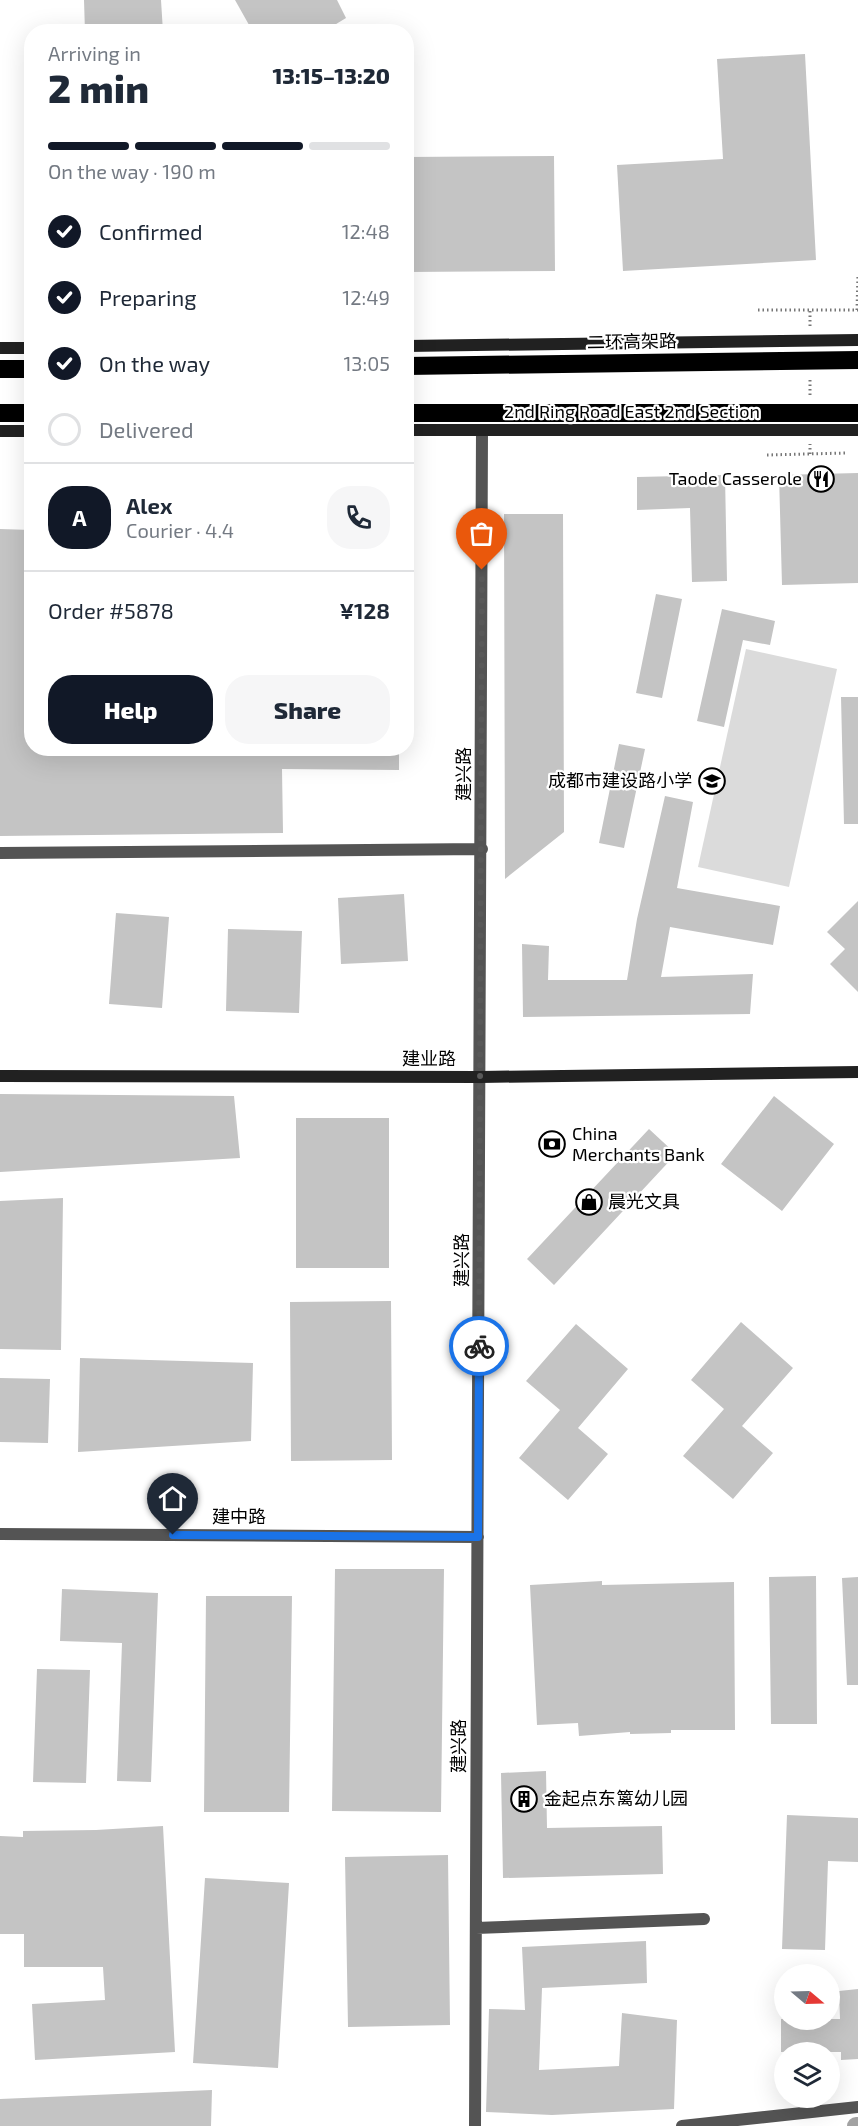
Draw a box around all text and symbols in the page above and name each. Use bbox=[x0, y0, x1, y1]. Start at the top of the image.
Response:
text: Arriving in bbox=[48, 41, 141, 65]
text: 13:15–13:20 bbox=[272, 62, 390, 88]
text: 2 min bbox=[48, 64, 149, 111]
text: On the way · 190 m bbox=[48, 159, 216, 183]
icon: check bbox=[48, 215, 81, 248]
text: Confirmed bbox=[99, 218, 203, 244]
text: 12:48 bbox=[342, 219, 390, 243]
icon: check bbox=[48, 281, 81, 314]
text: Preparing bbox=[99, 284, 197, 310]
text: 12:49 bbox=[342, 285, 390, 309]
street label: 二环高架路 bbox=[587, 329, 677, 353]
icon: check bbox=[48, 347, 81, 380]
text: On the way bbox=[99, 350, 210, 376]
text: 13:05 bbox=[343, 351, 390, 375]
street label: 2nd Ring Road East 2nd Section bbox=[504, 400, 760, 422]
text: Delivered bbox=[99, 416, 194, 442]
restaurant icon: Taode Casserole bbox=[806, 464, 836, 494]
place label: Taode Casserole bbox=[669, 467, 802, 489]
button: phone bbox=[327, 486, 390, 549]
text: Alex bbox=[126, 492, 172, 518]
text: A bbox=[72, 504, 87, 530]
pin bbox=[456, 508, 507, 570]
icon: bag bbox=[465, 517, 498, 550]
text: Courier · 4.4 bbox=[126, 518, 234, 542]
text: Order #5878 bbox=[48, 597, 174, 623]
text: ¥128 bbox=[339, 597, 390, 623]
button: Help bbox=[48, 675, 213, 744]
button: Share bbox=[225, 675, 390, 744]
street label: 建兴路 bbox=[452, 747, 474, 801]
school or university icon: 成都市建设路小学 bbox=[697, 766, 727, 796]
place label: 成都市建设路小学 bbox=[548, 769, 692, 791]
street label: 建业路 bbox=[402, 1047, 456, 1069]
place label: China Merchants Bank bbox=[572, 1122, 705, 1165]
bank icon: China Merchants Bank bbox=[537, 1129, 567, 1159]
shop icon: 晨光文具 bbox=[574, 1187, 604, 1217]
place label: 晨光文具 bbox=[608, 1190, 680, 1212]
street label: 建兴路 bbox=[450, 1233, 472, 1287]
courier bbox=[449, 1316, 509, 1376]
icon: bike bbox=[463, 1330, 496, 1363]
pin bbox=[147, 1473, 198, 1535]
icon: home bbox=[156, 1482, 189, 1515]
street label: 建中路 bbox=[212, 1505, 266, 1527]
street label: 建兴路 bbox=[447, 1719, 469, 1773]
building icon: 金起点东篱幼儿园 bbox=[509, 1784, 539, 1814]
place label: 金起点东篱幼儿园 bbox=[544, 1787, 688, 1809]
north arrow bbox=[774, 1964, 840, 2030]
map controls bbox=[774, 1964, 840, 2108]
button: layers bbox=[774, 2042, 840, 2108]

